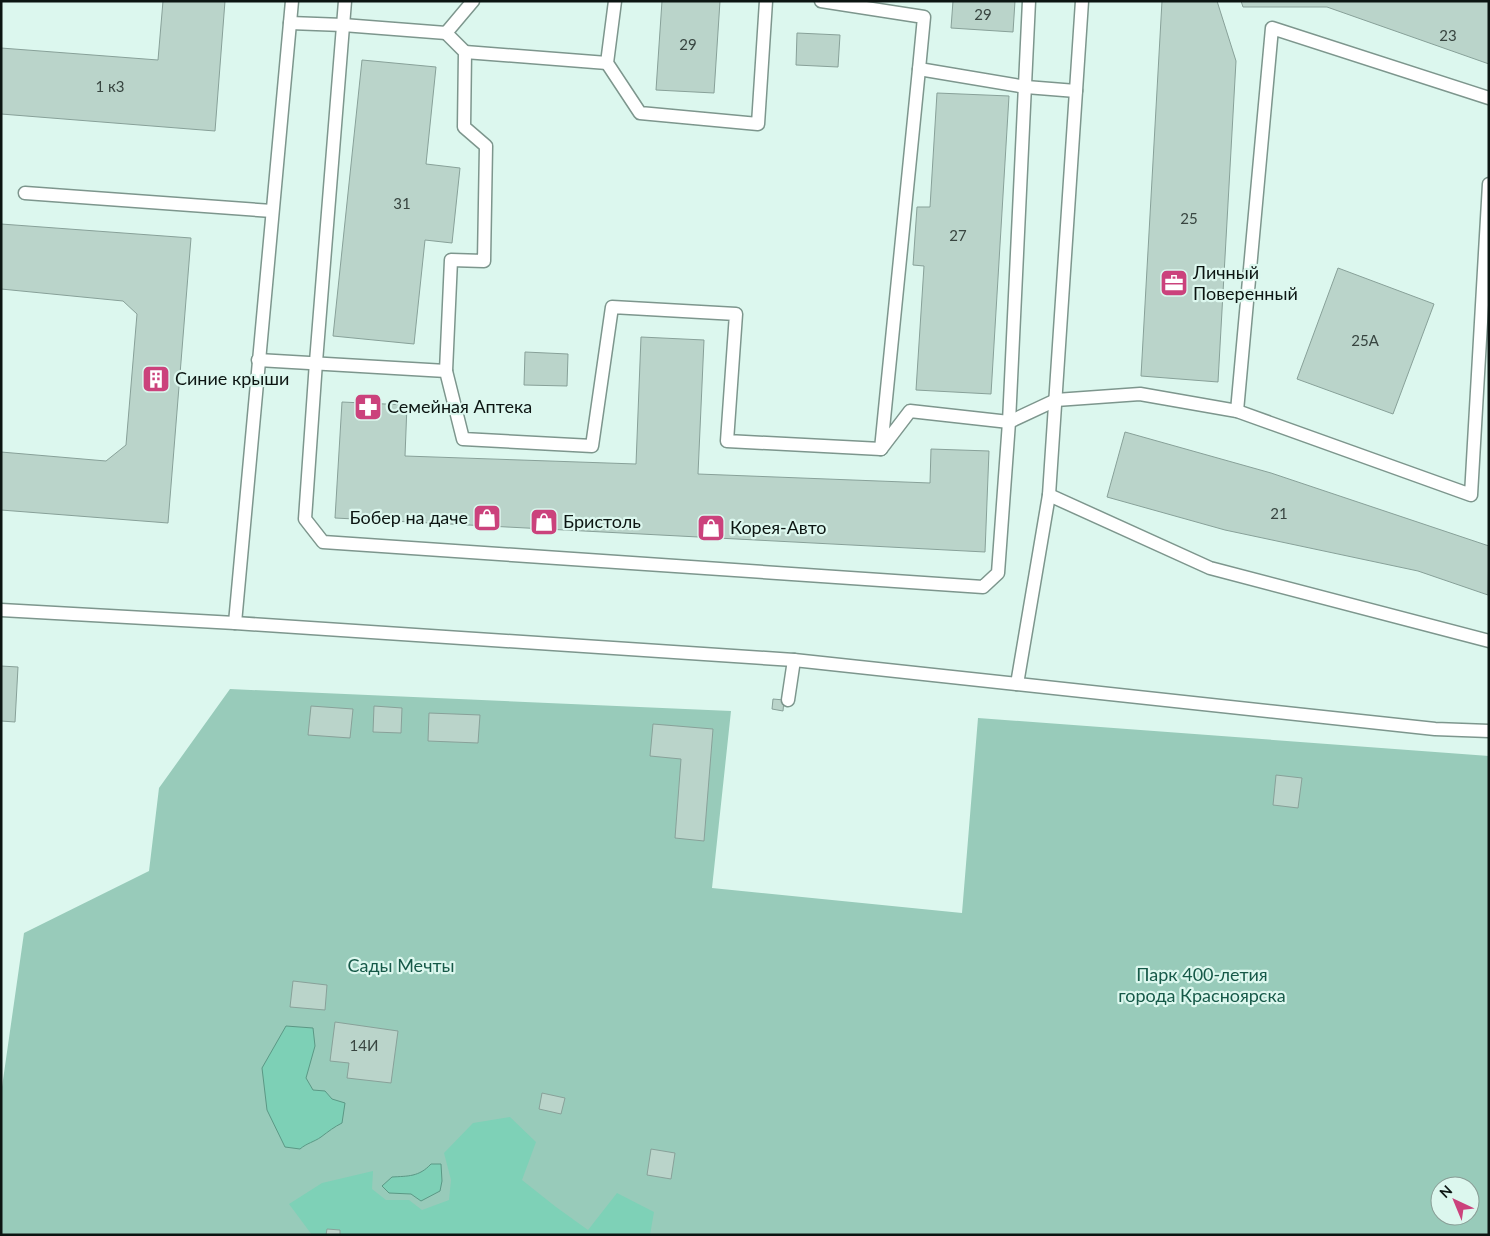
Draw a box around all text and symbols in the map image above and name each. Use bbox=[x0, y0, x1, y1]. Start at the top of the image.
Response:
house number: 29 bbox=[974, 5, 992, 23]
house number: 23 bbox=[1439, 26, 1457, 44]
house number: 29 bbox=[679, 35, 697, 53]
house number: 1 к3 bbox=[95, 77, 125, 95]
house number: 31 bbox=[393, 194, 411, 212]
house number: 25 bbox=[1180, 209, 1198, 227]
house number: 27 bbox=[949, 226, 967, 244]
place label: Личный Поверенный bbox=[1192, 261, 1298, 304]
office icon: Личный Поверенный bbox=[1159, 268, 1189, 298]
house number: 25А bbox=[1351, 331, 1380, 349]
building icon: Синие крыши bbox=[141, 364, 171, 394]
place label: Синие крыши bbox=[175, 367, 289, 389]
pharmacy icon: Семейная Аптека bbox=[353, 392, 383, 422]
place label: Семейная Аптека bbox=[387, 395, 532, 417]
shop icon: Бобер на даче bbox=[472, 503, 502, 533]
house number: 21 bbox=[1270, 504, 1288, 522]
place label: Бобер на даче bbox=[349, 506, 468, 528]
shop icon: Бристоль bbox=[529, 507, 559, 537]
place label: Бристоль bbox=[563, 510, 641, 532]
shop icon: Корея-Авто bbox=[696, 513, 726, 543]
place label: Корея-Авто bbox=[730, 516, 827, 538]
park label: Сады Мечты bbox=[348, 954, 454, 976]
park label: Парк 400-летия города Красноярска bbox=[1118, 963, 1286, 1006]
house number: 14И bbox=[350, 1036, 378, 1054]
north arrow bbox=[1430, 1176, 1480, 1226]
text: N bbox=[1436, 1181, 1455, 1201]

